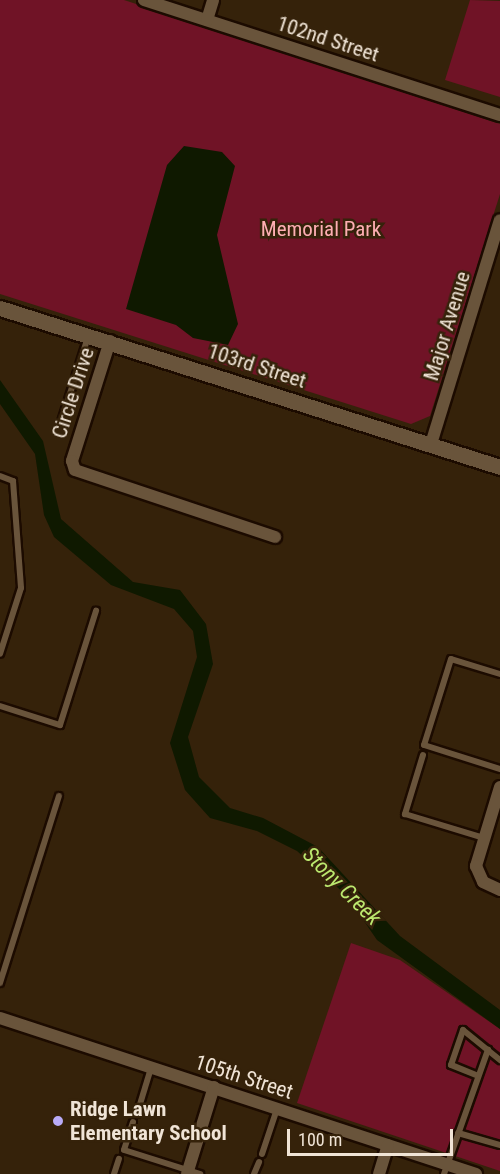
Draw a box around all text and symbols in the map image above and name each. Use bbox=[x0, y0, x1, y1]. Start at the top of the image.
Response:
street label: 102nd Street bbox=[274, 11, 382, 67]
park label: Memorial Park bbox=[261, 216, 381, 242]
street label: Major Avenue bbox=[418, 268, 476, 384]
street label: 103rd Street bbox=[205, 338, 309, 394]
street label: Circle Drive bbox=[46, 344, 100, 442]
water label: Stony Creek bbox=[297, 841, 387, 931]
street label: 105th Street bbox=[192, 1049, 296, 1105]
place label: Ridge Lawn Elementary School bbox=[70, 1096, 227, 1146]
marker: Ridge Lawn Elementary School bbox=[51, 1114, 65, 1128]
scale bar bbox=[290, 1117, 456, 1155]
text: 100 m bbox=[298, 1129, 342, 1150]

